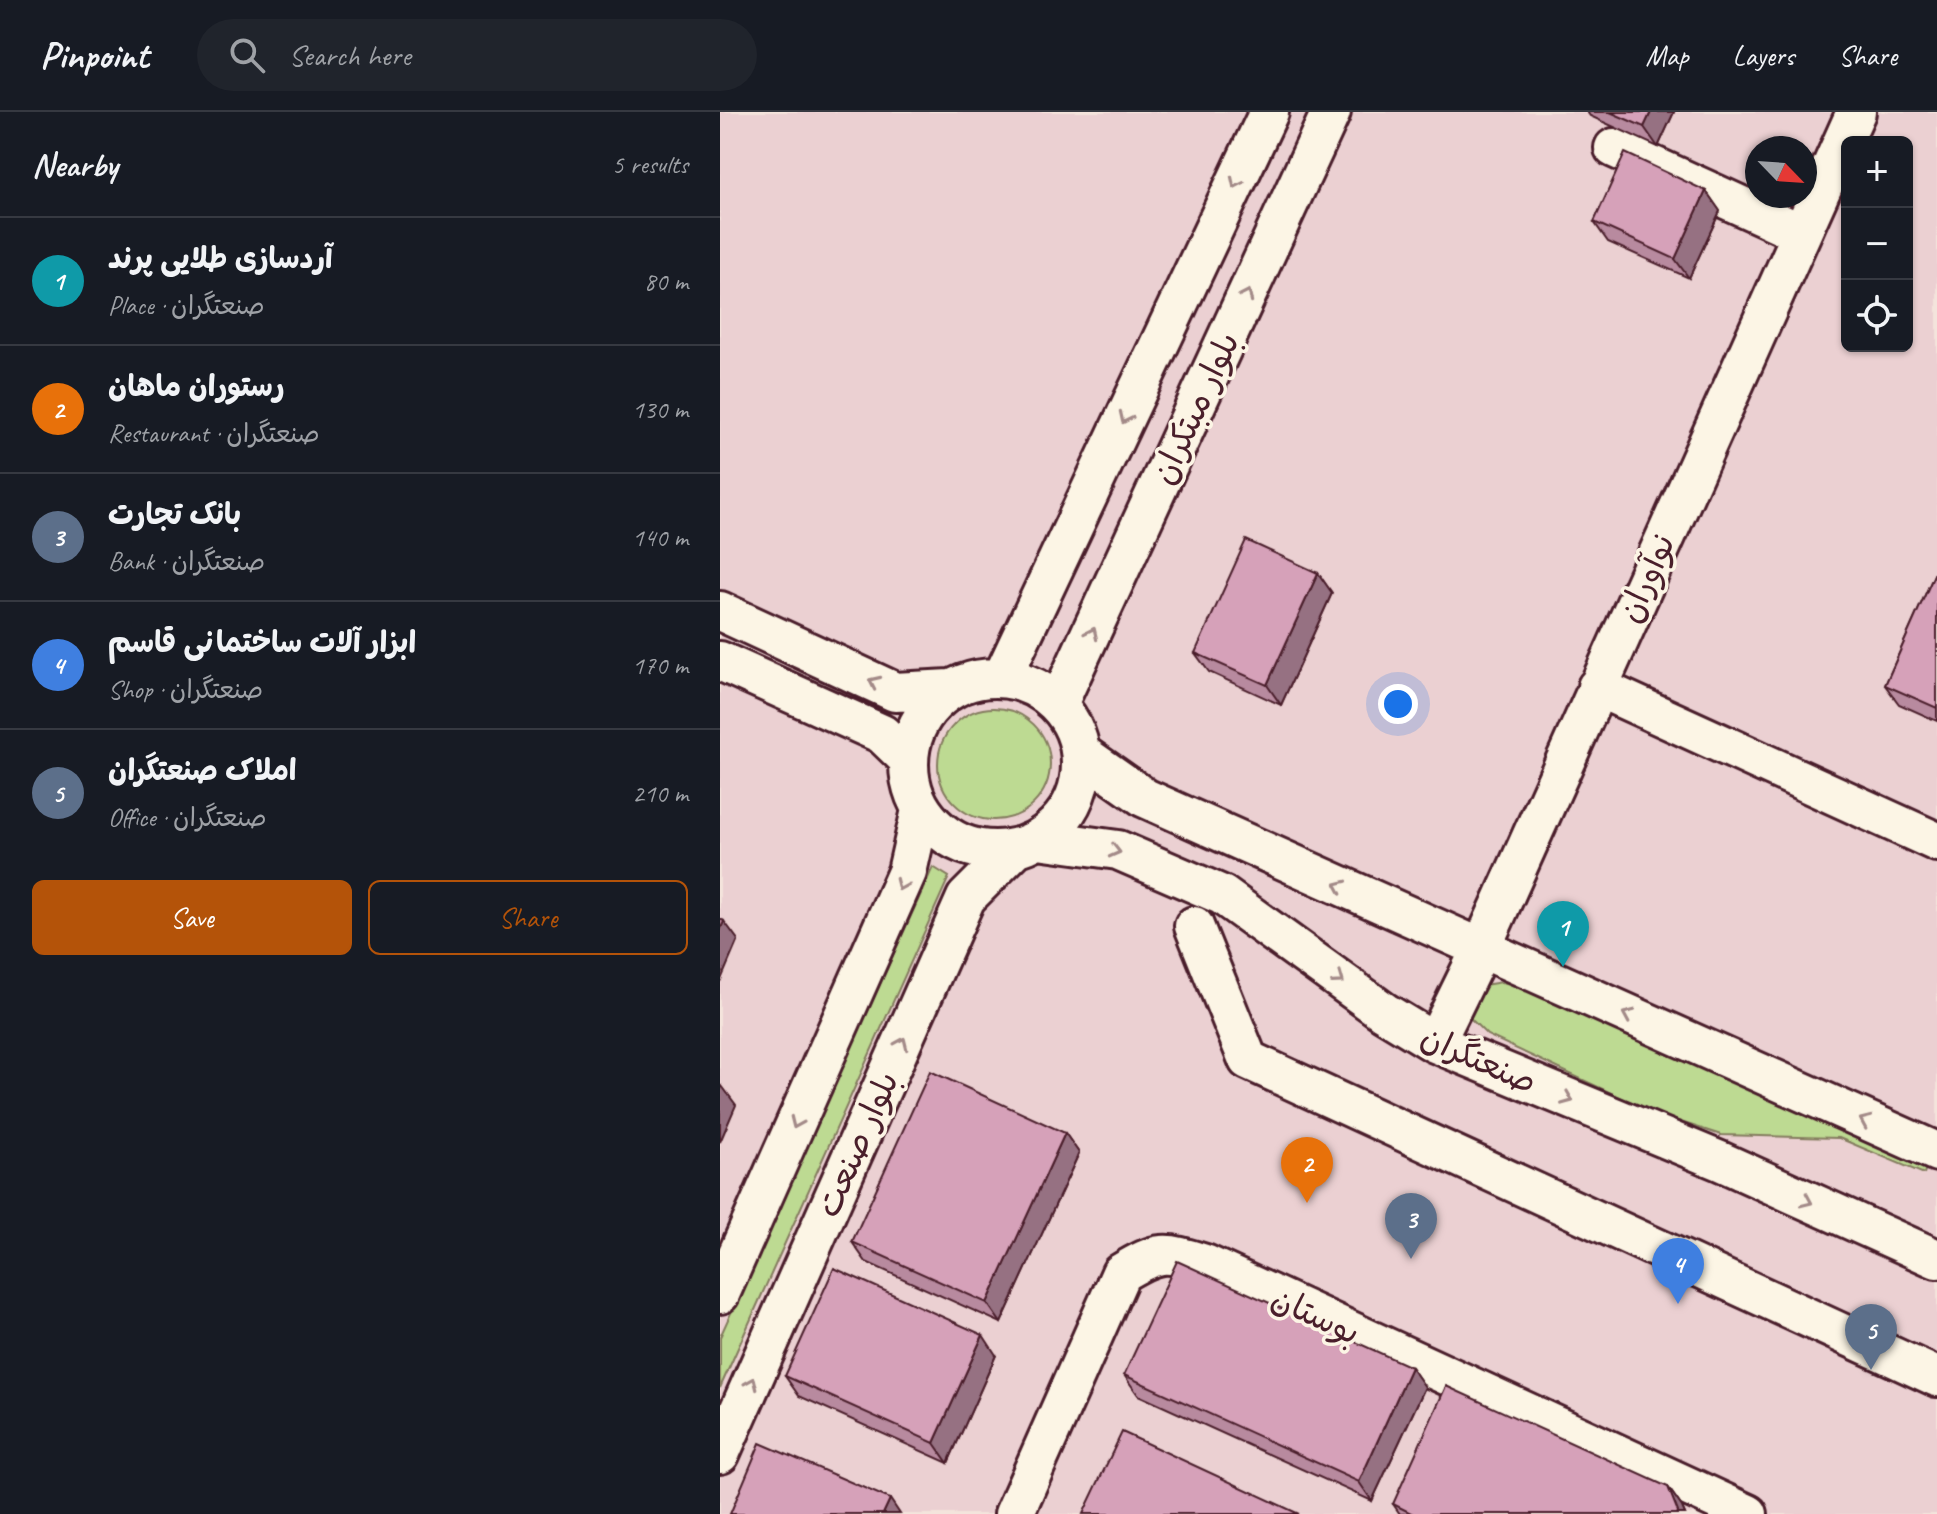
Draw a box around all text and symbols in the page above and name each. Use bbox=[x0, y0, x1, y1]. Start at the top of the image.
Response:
search box bbox=[197, 19, 757, 91]
text: Pinpoint bbox=[40, 32, 149, 79]
icon: search bbox=[225, 33, 269, 77]
text: Search here bbox=[289, 36, 411, 74]
text: Map bbox=[1646, 38, 1689, 73]
text: Layers bbox=[1733, 38, 1794, 73]
text: Share bbox=[1838, 38, 1897, 73]
north arrow bbox=[1745, 136, 1817, 208]
map controls bbox=[1841, 136, 1913, 352]
button: + bbox=[1841, 136, 1913, 208]
text: Nearby bbox=[32, 143, 118, 186]
text: 5 results bbox=[612, 148, 688, 181]
one-way arrow bbox=[1230, 174, 1246, 189]
button: − bbox=[1841, 208, 1913, 280]
text: آردسازی طلایی پرند bbox=[108, 239, 333, 277]
text: 1 bbox=[52, 265, 64, 298]
text: 80 m bbox=[644, 265, 688, 298]
button: locate bbox=[1841, 280, 1913, 352]
text: Place · صنعتگران bbox=[108, 289, 265, 322]
one-way arrow bbox=[1237, 289, 1253, 303]
street label: بلوار مبتکران bbox=[1141, 325, 1249, 491]
text: رستوران ماهان bbox=[108, 367, 285, 405]
text: 2 bbox=[52, 393, 64, 426]
text: 130 m bbox=[632, 393, 688, 426]
one-way arrow bbox=[1119, 409, 1135, 424]
text: Restaurant · صنعتگران bbox=[108, 417, 320, 450]
text: بانک تجارت bbox=[108, 495, 241, 533]
text: 3 bbox=[52, 521, 64, 554]
text: 140 m bbox=[632, 521, 688, 554]
street label: نوآوران bbox=[1607, 527, 1685, 629]
text: Bank · صنعتگران bbox=[108, 545, 265, 578]
text: ابزار آلات ساختمانی قاسم bbox=[108, 623, 416, 661]
one-way arrow bbox=[1082, 627, 1098, 641]
text: 4 bbox=[52, 649, 64, 682]
text: 170 m bbox=[632, 649, 688, 682]
text: Shop · صنعتگران bbox=[108, 673, 263, 706]
one-way arrow bbox=[868, 676, 882, 692]
your location bbox=[1378, 684, 1418, 724]
text: املاک صنعتگران bbox=[108, 751, 297, 789]
text: 5 bbox=[52, 777, 64, 810]
text: 210 m bbox=[632, 777, 688, 810]
text: Office · صنعتگران bbox=[108, 801, 267, 834]
one-way arrow bbox=[1107, 842, 1121, 859]
one-way arrow bbox=[895, 877, 911, 892]
one-way arrow bbox=[1333, 879, 1348, 895]
button: Save bbox=[32, 880, 352, 955]
button: Share bbox=[368, 880, 688, 955]
pin: 1 bbox=[1537, 901, 1589, 967]
one-way arrow bbox=[1330, 970, 1344, 984]
one-way arrow bbox=[1622, 1009, 1636, 1025]
street label: صنعتگران bbox=[1414, 1014, 1544, 1104]
one-way arrow bbox=[892, 1037, 908, 1051]
street label: بلوار صنعت bbox=[806, 1064, 908, 1224]
one-way arrow bbox=[1560, 1089, 1574, 1105]
one-way arrow bbox=[790, 1115, 806, 1129]
one-way arrow bbox=[1859, 1115, 1874, 1131]
pin: 2 bbox=[1281, 1137, 1333, 1203]
one-way arrow bbox=[1799, 1191, 1814, 1207]
pin: 3 bbox=[1385, 1193, 1437, 1259]
pin: 4 bbox=[1652, 1238, 1704, 1304]
street label: بوستان bbox=[1265, 1276, 1367, 1354]
pin: 5 bbox=[1845, 1304, 1897, 1370]
one-way arrow bbox=[742, 1377, 758, 1391]

